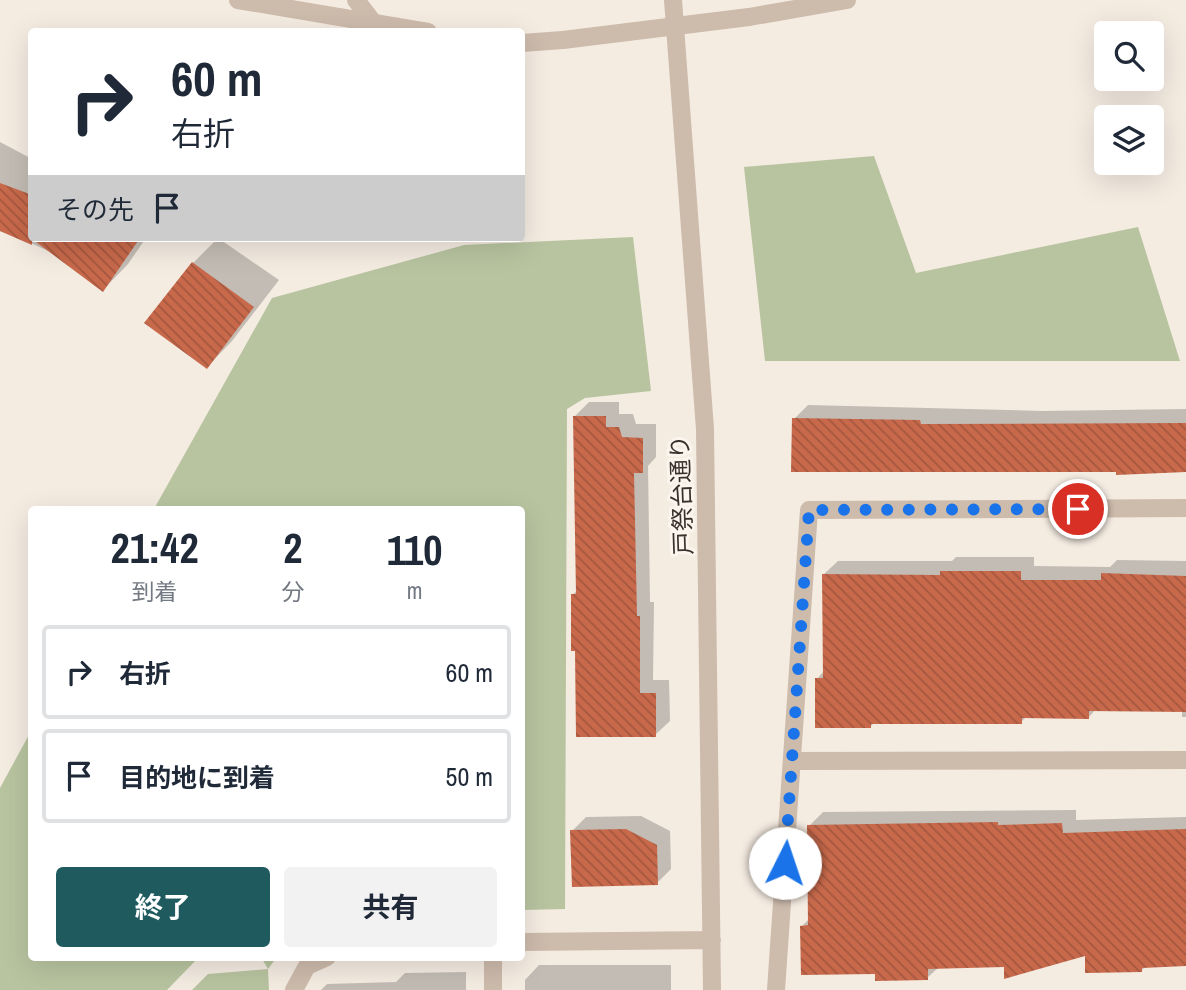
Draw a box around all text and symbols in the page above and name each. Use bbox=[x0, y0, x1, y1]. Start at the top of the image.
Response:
map controls bbox=[1094, 21, 1164, 175]
button: search bbox=[1094, 21, 1164, 91]
text: 60 m bbox=[171, 45, 263, 111]
icon: right bbox=[56, 56, 147, 147]
button: layers bbox=[1094, 105, 1164, 175]
text: 右折 bbox=[171, 112, 235, 155]
icon: arrive bbox=[148, 189, 186, 227]
text: その先 bbox=[56, 192, 134, 227]
street label: 戸祭台通り bbox=[663, 435, 699, 556]
pin bbox=[1048, 479, 1108, 539]
icon: arrive bbox=[1059, 490, 1097, 528]
text: 21:42 bbox=[111, 520, 199, 576]
text: 2 bbox=[283, 520, 302, 576]
text: 110 bbox=[387, 522, 442, 578]
text: m bbox=[407, 575, 422, 606]
text: 到着 bbox=[132, 576, 178, 607]
text: 分 bbox=[281, 576, 304, 607]
icon: right bbox=[60, 653, 98, 691]
text: 60 m bbox=[446, 655, 493, 690]
text: 右折 bbox=[119, 656, 171, 691]
icon: arrive bbox=[60, 757, 98, 795]
text: 50 m bbox=[446, 759, 493, 794]
text: 目的地に到着 bbox=[119, 760, 275, 795]
position arrow bbox=[748, 826, 822, 900]
button: 終了 bbox=[56, 867, 270, 947]
button: 共有 bbox=[284, 867, 497, 947]

